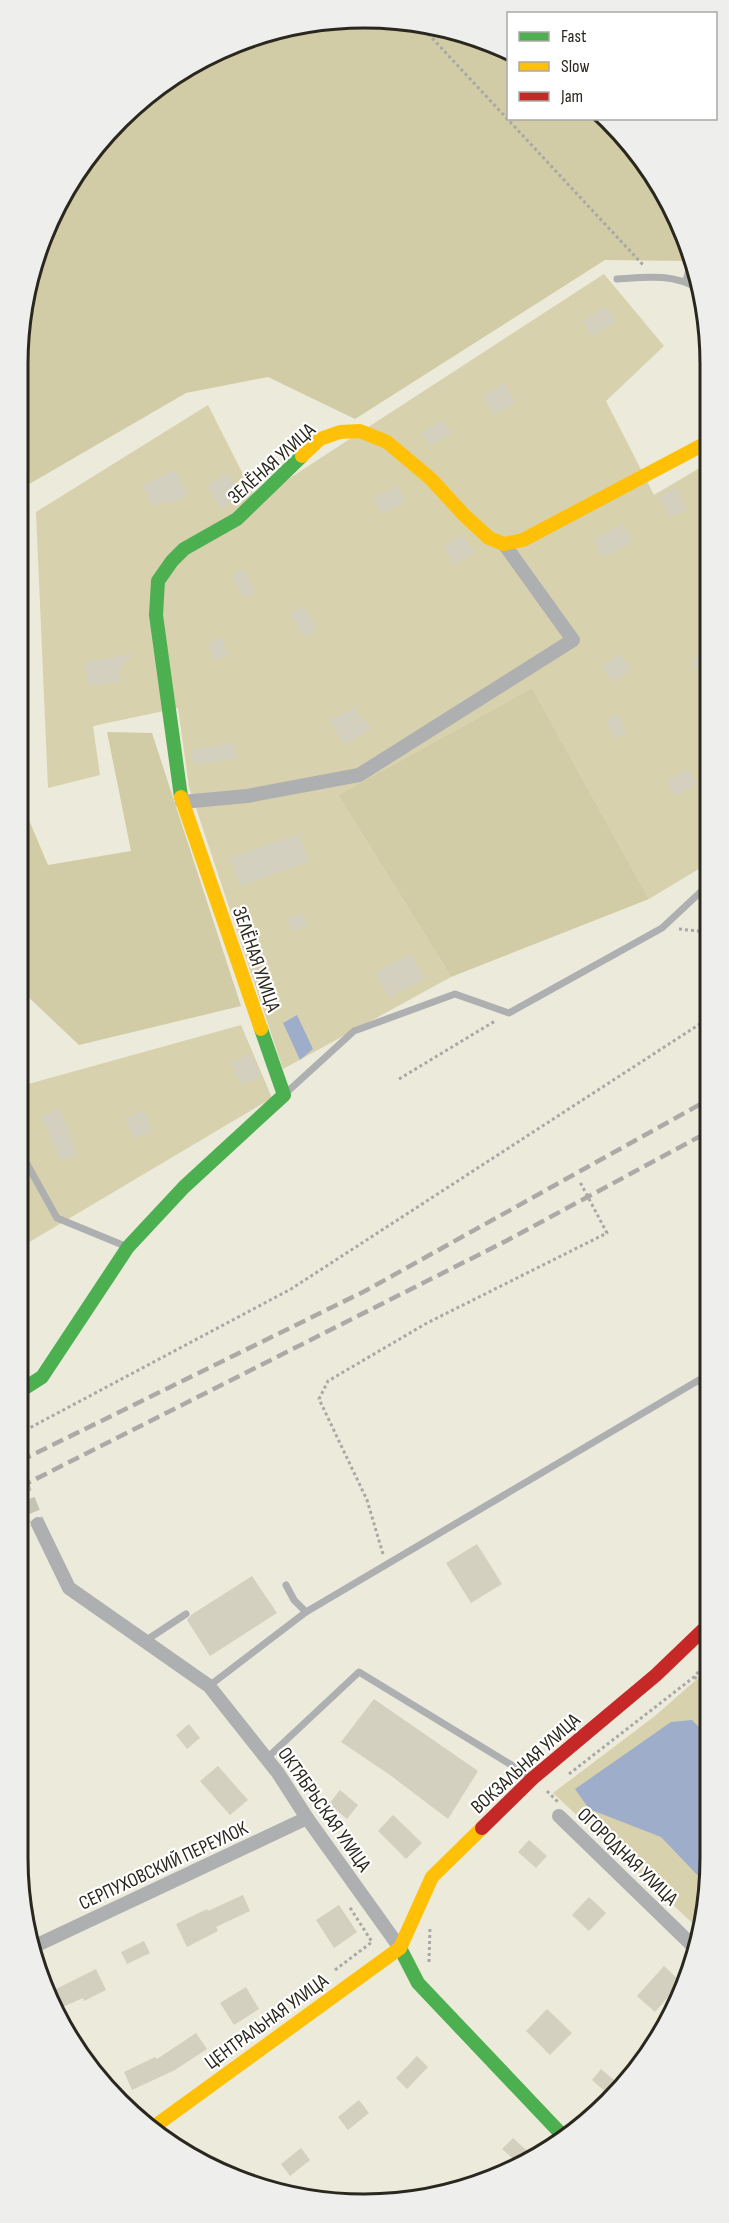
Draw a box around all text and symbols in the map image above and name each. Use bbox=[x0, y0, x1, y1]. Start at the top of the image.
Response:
legend bbox=[507, 12, 717, 120]
text: Fast bbox=[561, 26, 587, 47]
text: Slow bbox=[561, 56, 590, 77]
text: Jam bbox=[560, 86, 583, 107]
street label: ЗЕЛЁНАЯ УЛИЦА bbox=[223, 418, 321, 509]
street label: ЗЕЛЁНАЯ УЛИЦА bbox=[227, 904, 285, 1015]
street label: ВОКЗАЛЬНАЯ УЛИЦА bbox=[466, 1708, 585, 1819]
street label: ОКТЯБРЬСКАЯ УЛИЦА bbox=[272, 1743, 376, 1877]
street label: ОГОРОДНАЯ УЛИЦА bbox=[572, 1803, 683, 1911]
street label: СЕРПУХОВСКИЙ ПЕРЕУЛОК bbox=[75, 1816, 252, 1916]
street label: ЦЕНТРАЛЬНАЯ УЛИЦА bbox=[200, 1969, 333, 2075]

